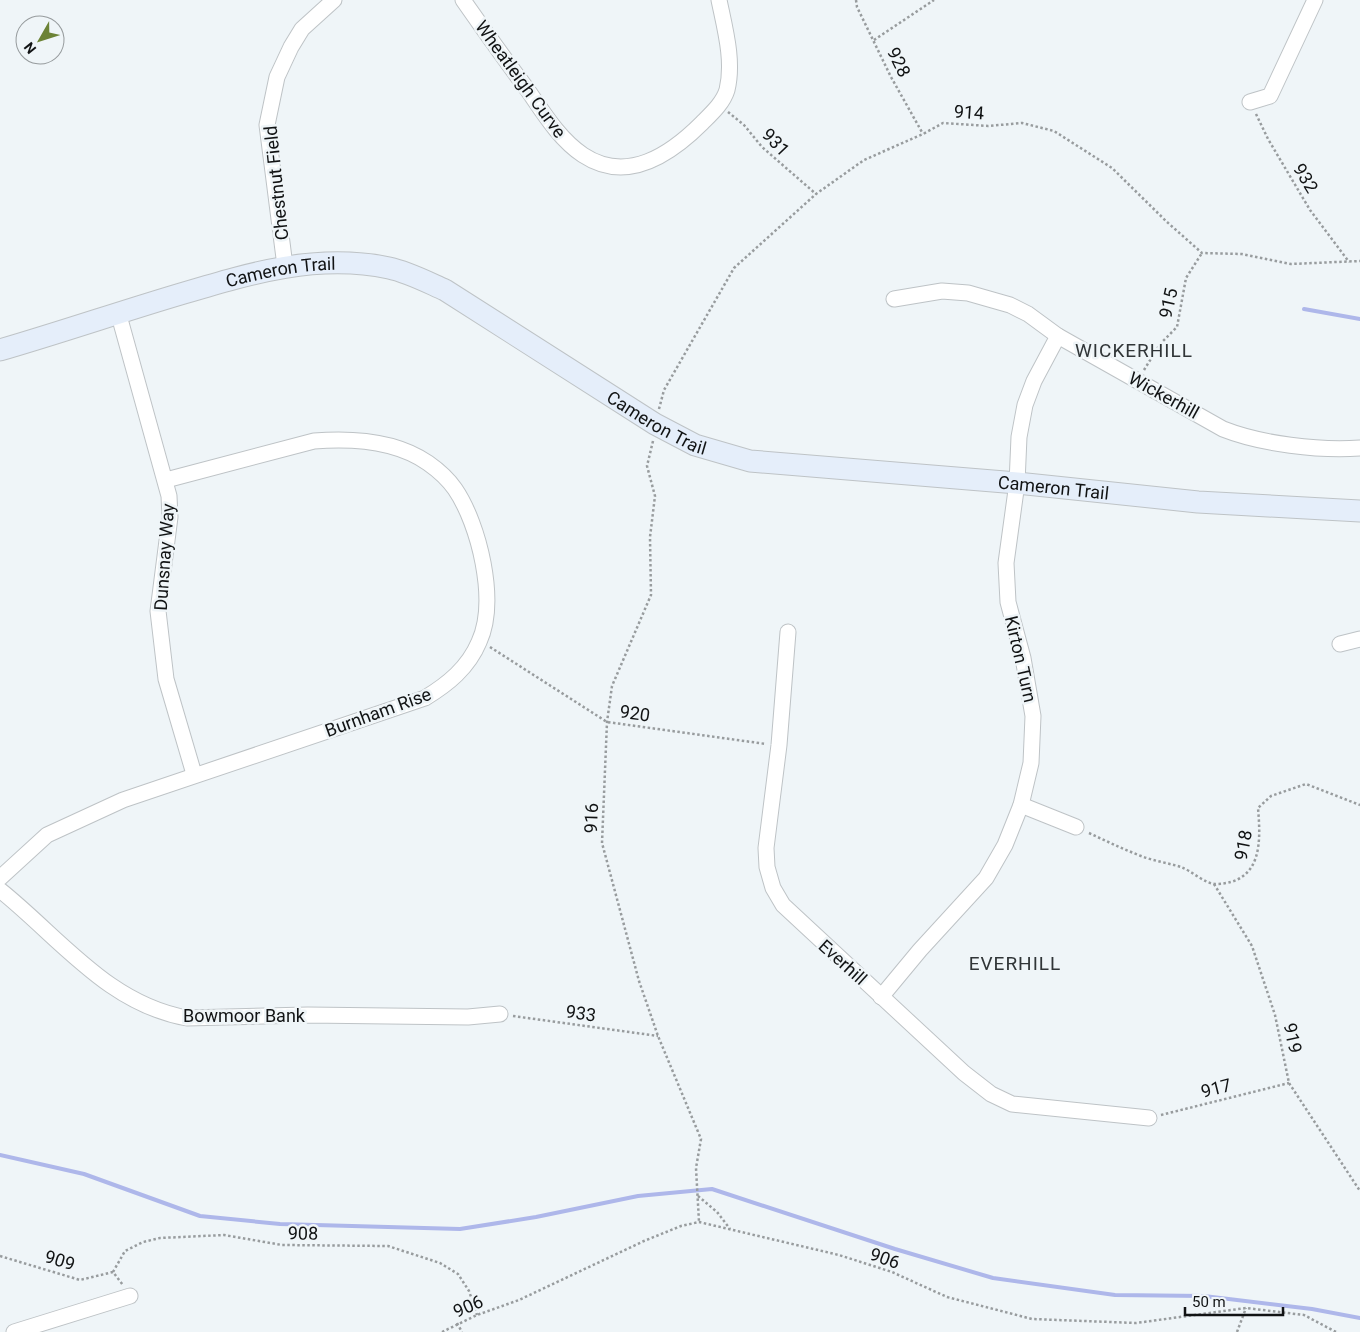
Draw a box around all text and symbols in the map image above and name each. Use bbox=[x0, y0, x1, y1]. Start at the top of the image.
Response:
north arrow bbox=[15, 15, 65, 65]
street label: Wheatleigh Curve bbox=[471, 16, 571, 142]
text: N bbox=[21, 39, 39, 57]
street label: 928 bbox=[883, 44, 915, 80]
street label: 914 bbox=[953, 100, 985, 124]
street label: 931 bbox=[758, 124, 794, 160]
street label: Chestnut Field bbox=[260, 125, 292, 241]
street label: 932 bbox=[1289, 160, 1323, 196]
street label: Cameron Trail bbox=[223, 252, 336, 291]
street label: 915 bbox=[1154, 286, 1182, 320]
district label: WICKERHILL bbox=[1075, 339, 1193, 362]
street label: Wickerhill bbox=[1125, 367, 1203, 423]
street label: Cameron Trail bbox=[603, 386, 709, 458]
street label: Cameron Trail bbox=[997, 471, 1110, 503]
street label: Dunsnay Way bbox=[150, 502, 178, 611]
street label: Kirton Turn bbox=[1001, 614, 1041, 704]
street label: Burnham Rise bbox=[322, 683, 434, 741]
street label: 920 bbox=[619, 700, 651, 726]
street label: 916 bbox=[580, 802, 602, 834]
street label: 918 bbox=[1230, 828, 1256, 862]
street label: Everhill bbox=[815, 935, 871, 989]
district label: EVERHILL bbox=[969, 952, 1061, 975]
street label: 933 bbox=[565, 1000, 597, 1026]
street label: Bowmoor Bank bbox=[183, 1005, 306, 1026]
street label: 919 bbox=[1280, 1021, 1306, 1055]
street label: 917 bbox=[1199, 1074, 1233, 1102]
street label: 908 bbox=[288, 1222, 318, 1244]
street label: 906 bbox=[867, 1243, 903, 1273]
street label: 909 bbox=[42, 1246, 78, 1274]
scale bar bbox=[1185, 1284, 1282, 1316]
street label: 906 bbox=[450, 1290, 486, 1322]
text: 50 m bbox=[1192, 1293, 1226, 1311]

